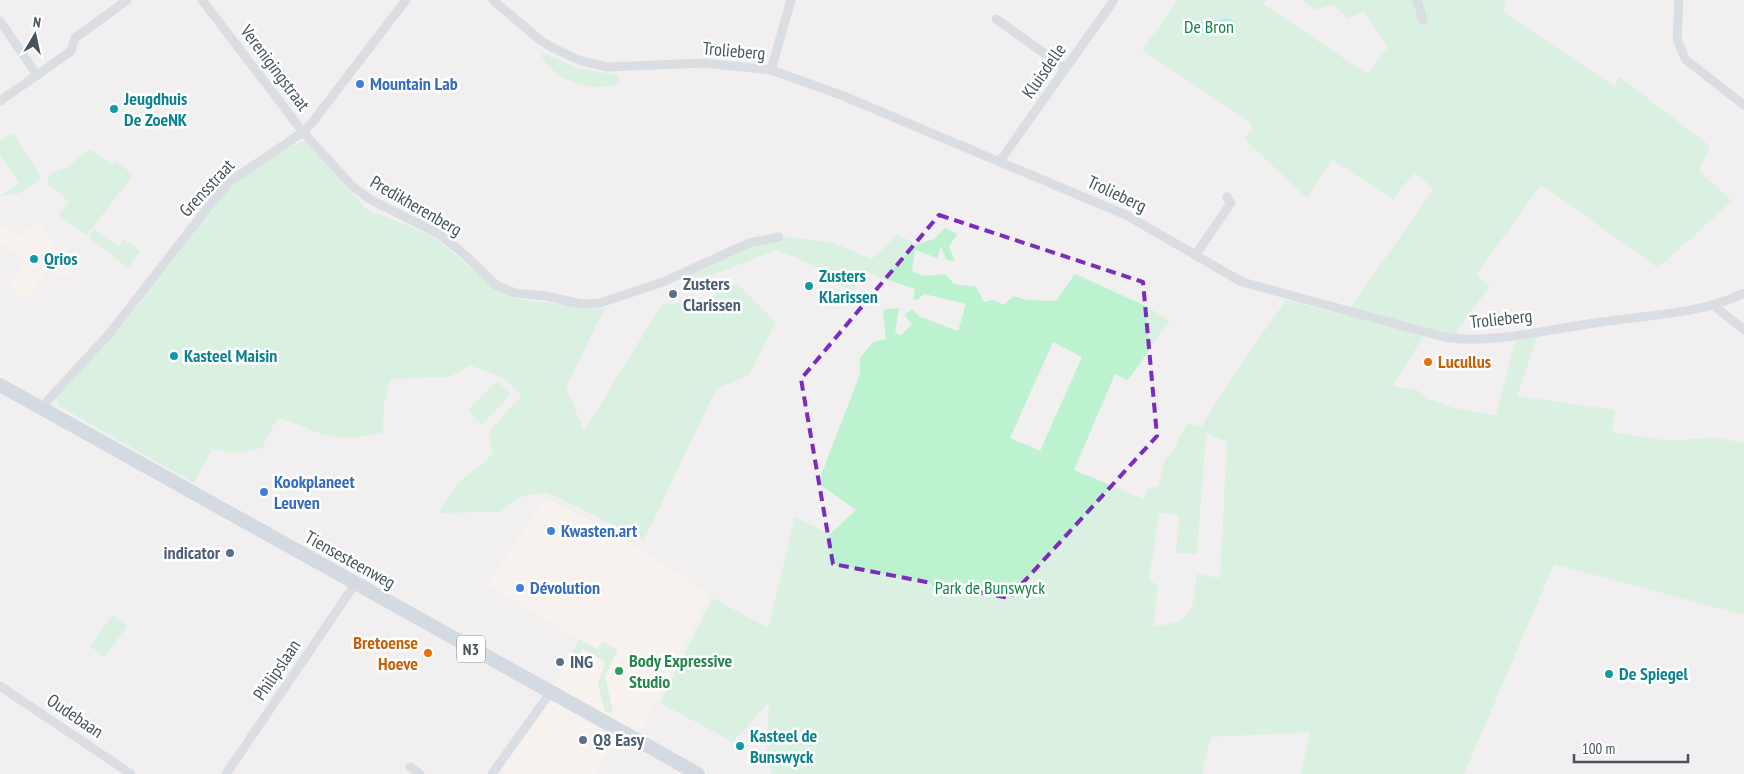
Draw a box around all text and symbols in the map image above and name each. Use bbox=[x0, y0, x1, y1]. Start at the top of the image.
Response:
north arrow bbox=[10, 10, 60, 60]
text: N bbox=[32, 13, 42, 32]
park label: De Bron bbox=[1184, 15, 1234, 38]
street label: Verenigingstraat bbox=[235, 19, 315, 115]
street label: Trolieberg bbox=[702, 36, 766, 65]
street label: Kluisdelle bbox=[1016, 39, 1071, 103]
place label: Mountain Lab bbox=[370, 72, 458, 95]
marker: Mountain Lab bbox=[354, 78, 366, 90]
place label: Jeugdhuis De ZoeNK bbox=[123, 87, 188, 131]
marker: Jeugdhuis De ZoeNK bbox=[108, 103, 120, 115]
street label: Grensstraat bbox=[174, 154, 239, 221]
street label: Predikherenberg bbox=[366, 170, 466, 241]
street label: Trolieberg bbox=[1084, 170, 1150, 217]
place label: Qrios bbox=[44, 247, 78, 270]
marker: Qrios bbox=[28, 253, 40, 265]
place label: Zusters Klarissen bbox=[819, 264, 878, 308]
place label: Zusters Clarissen bbox=[683, 272, 741, 316]
marker: Zusters Klarissen bbox=[803, 280, 815, 292]
marker: Zusters Clarissen bbox=[667, 288, 679, 300]
street label: Trolieberg bbox=[1469, 304, 1533, 333]
place label: Kasteel Maisin bbox=[184, 344, 277, 367]
marker: Kasteel Maisin bbox=[168, 350, 180, 362]
place label: Lucullus bbox=[1438, 350, 1491, 373]
marker: Lucullus bbox=[1422, 356, 1434, 368]
place label: Kookplaneet Leuven bbox=[274, 470, 355, 514]
marker: Kookplaneet Leuven bbox=[258, 486, 270, 498]
place label: Kwasten.art bbox=[561, 519, 638, 542]
street label: Tiensesteenweg bbox=[301, 525, 399, 594]
marker: Kwasten.art bbox=[545, 525, 557, 537]
place label: indicator bbox=[164, 541, 221, 564]
marker: indicator bbox=[224, 547, 236, 559]
place label: Dévolution bbox=[530, 576, 600, 599]
park label: Park de Bunswyck bbox=[935, 576, 1045, 599]
marker: Dévolution bbox=[514, 582, 526, 594]
place label: Bretoense Hoeve bbox=[353, 631, 418, 675]
street label: Philipslaan bbox=[248, 635, 305, 705]
road number: N3 bbox=[457, 636, 485, 662]
marker: Bretoense Hoeve bbox=[422, 647, 434, 659]
place label: Body Expressive Studio bbox=[629, 649, 733, 693]
place label: ING bbox=[570, 650, 593, 673]
marker: ING bbox=[554, 656, 566, 668]
place label: De Spiegel bbox=[1619, 662, 1688, 685]
marker: Body Expressive Studio bbox=[613, 665, 625, 677]
marker: De Spiegel bbox=[1603, 668, 1615, 680]
street label: Oudebaan bbox=[43, 688, 108, 743]
place label: Kasteel de Bunswyck bbox=[750, 724, 818, 768]
place label: Q8 Easy bbox=[593, 728, 645, 751]
scale bar bbox=[1574, 732, 1688, 764]
marker: Q8 Easy bbox=[577, 734, 589, 746]
text: 100 m bbox=[1582, 739, 1615, 758]
marker: Kasteel de Bunswyck bbox=[734, 740, 746, 752]

